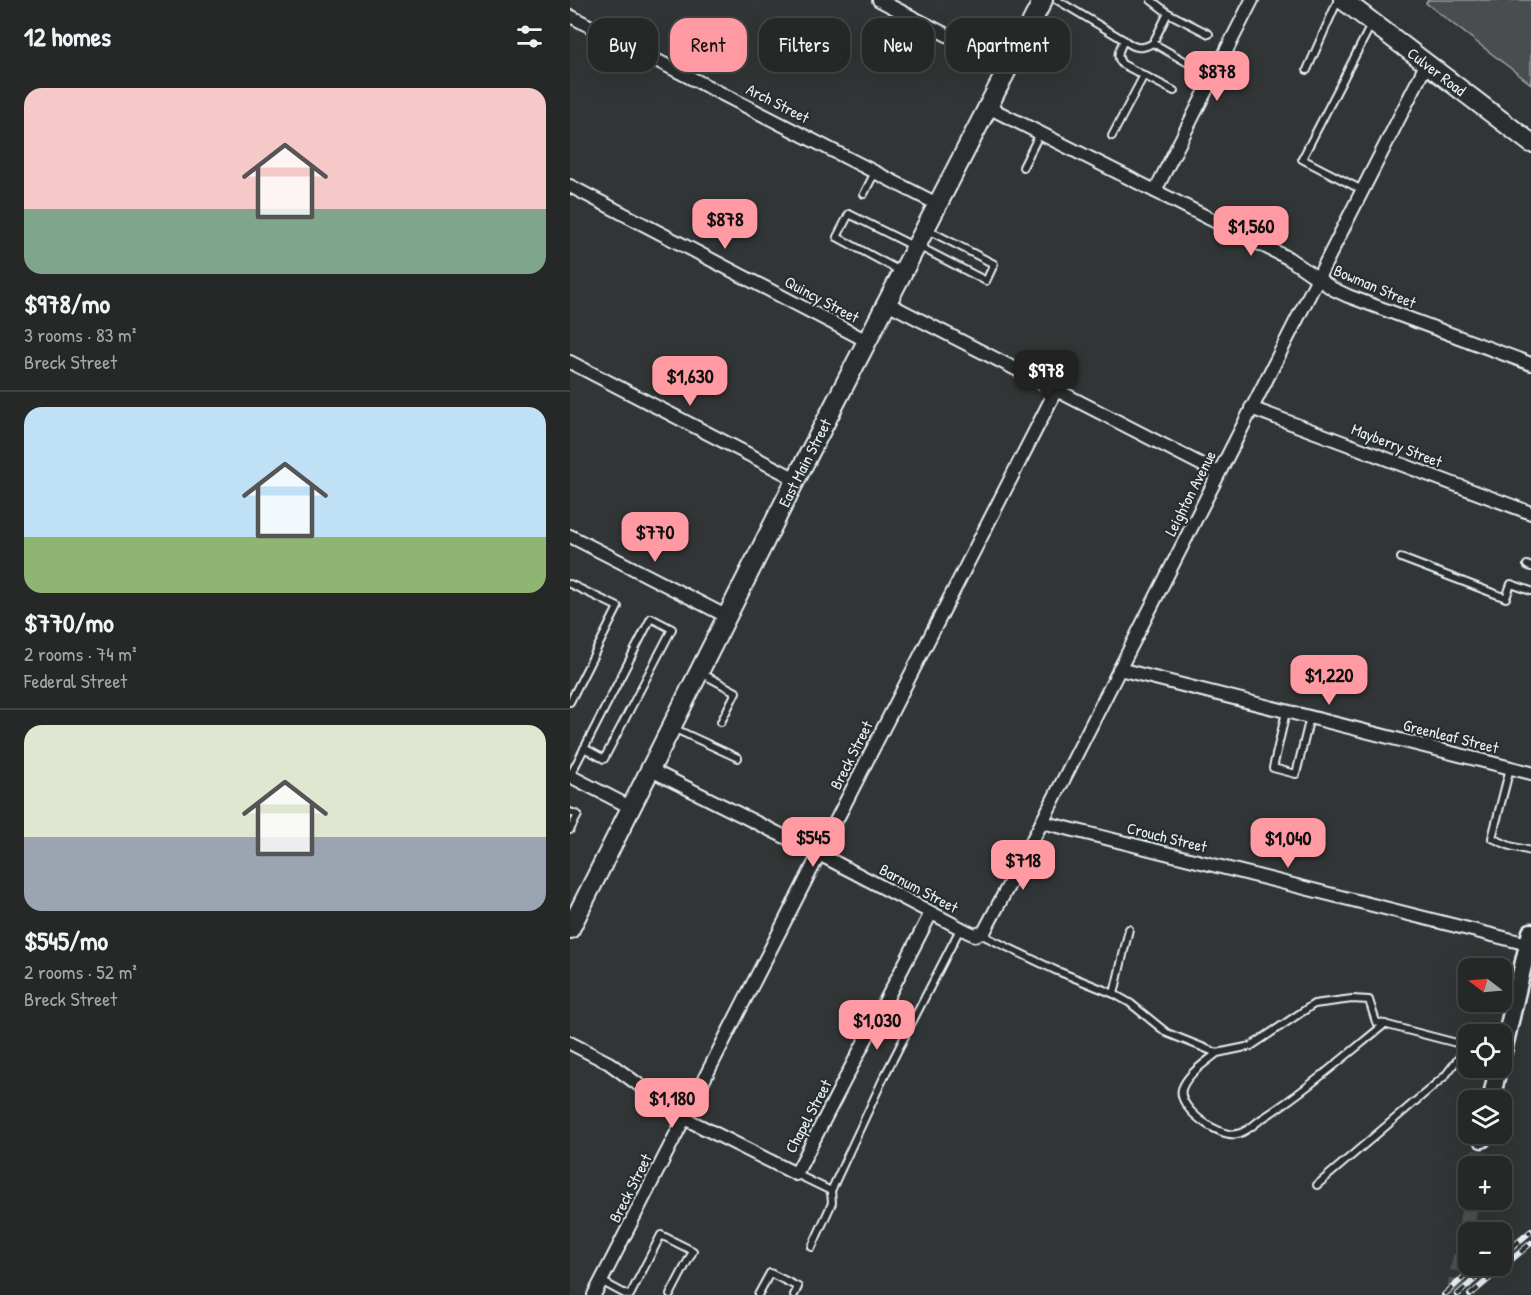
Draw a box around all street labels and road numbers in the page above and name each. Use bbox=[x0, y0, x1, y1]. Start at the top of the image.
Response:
street label: Culver Road bbox=[1403, 42, 1471, 101]
street label: Arch Street bbox=[743, 78, 814, 128]
street label: Bowman Street bbox=[1331, 259, 1420, 313]
street label: Quincy Street bbox=[781, 270, 864, 328]
street label: East Main Street bbox=[773, 414, 837, 511]
street label: Mayberry Street bbox=[1348, 418, 1446, 473]
street label: Leighton Avenue bbox=[1159, 446, 1221, 540]
street label: Greenleaf Street bbox=[1401, 714, 1501, 759]
street label: Breck Street bbox=[824, 716, 878, 793]
street label: Crouch Street bbox=[1125, 816, 1210, 858]
street label: Barnum Street bbox=[876, 858, 963, 918]
street label: Chapel Street bbox=[779, 1075, 837, 1157]
street label: Breck Street bbox=[603, 1149, 657, 1226]

